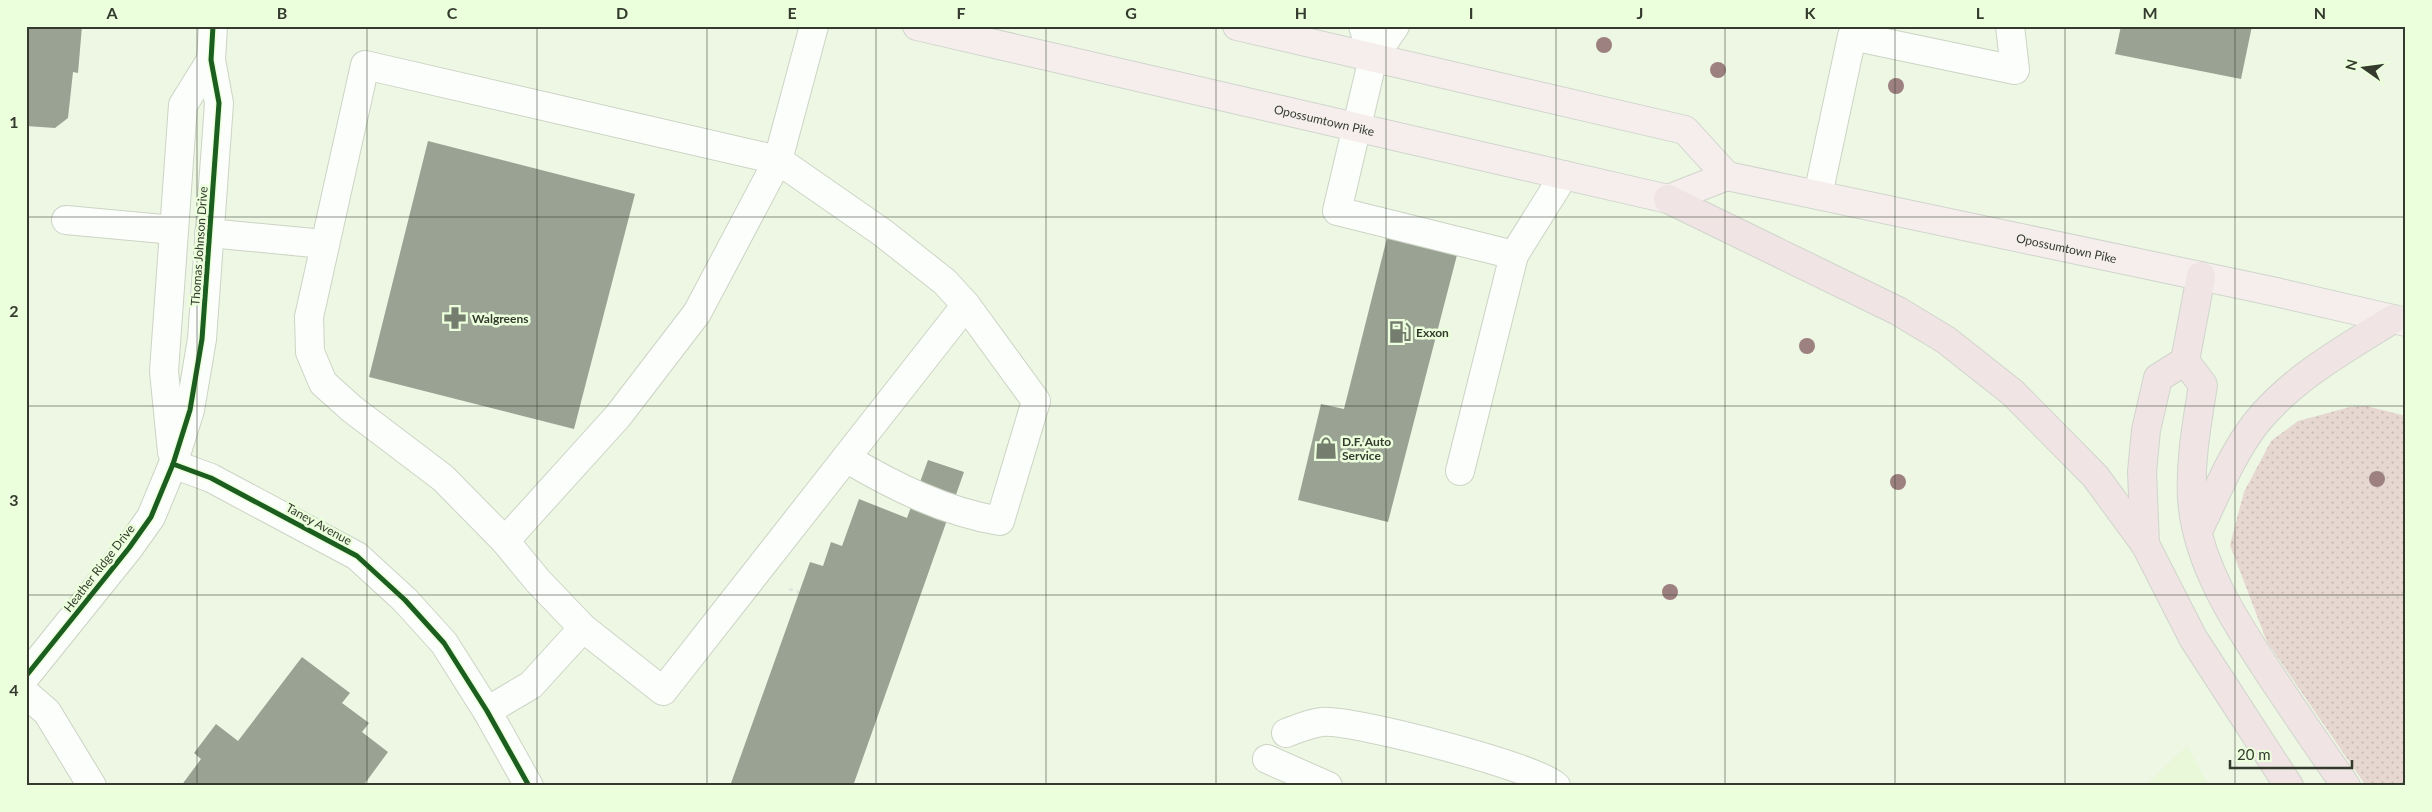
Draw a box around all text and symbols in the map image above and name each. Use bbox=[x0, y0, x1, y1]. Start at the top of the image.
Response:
text: A bbox=[105, 3, 118, 22]
text: B bbox=[277, 3, 287, 22]
text: C bbox=[447, 3, 458, 22]
text: D bbox=[616, 3, 628, 22]
text: E bbox=[787, 3, 797, 22]
text: F bbox=[956, 3, 966, 22]
text: G bbox=[1125, 3, 1137, 22]
text: H bbox=[1295, 3, 1307, 22]
text: I bbox=[1469, 3, 1473, 22]
text: J bbox=[1637, 3, 1643, 22]
text: K bbox=[1805, 3, 1817, 22]
text: L bbox=[1976, 3, 1985, 22]
text: M bbox=[2142, 3, 2158, 22]
text: N bbox=[2314, 3, 2326, 22]
north arrow bbox=[2340, 42, 2390, 92]
text: N bbox=[2341, 57, 2360, 72]
street label: Opossumtown Pike bbox=[1273, 101, 1376, 139]
text: 1 bbox=[9, 112, 19, 131]
street label: Thomas Johnson Drive bbox=[187, 186, 211, 306]
street label: Opossumtown Pike bbox=[2015, 230, 2118, 266]
text: 2 bbox=[9, 301, 19, 320]
pharmacy icon: Walgreens bbox=[442, 305, 468, 331]
place label: Walgreens bbox=[472, 311, 528, 326]
fuel station icon: Exxon bbox=[1387, 319, 1413, 345]
place label: Exxon bbox=[1416, 325, 1449, 340]
place label: D.F. Auto Service bbox=[1342, 434, 1391, 463]
shop icon: D.F. Auto Service bbox=[1313, 435, 1339, 461]
text: 3 bbox=[9, 490, 19, 509]
street label: Taney Avenue bbox=[284, 500, 354, 548]
street label: Heather Ridge Drive bbox=[60, 521, 138, 615]
text: 4 bbox=[9, 680, 19, 699]
scale bar bbox=[2230, 737, 2352, 769]
text: 20 m bbox=[2237, 745, 2271, 763]

